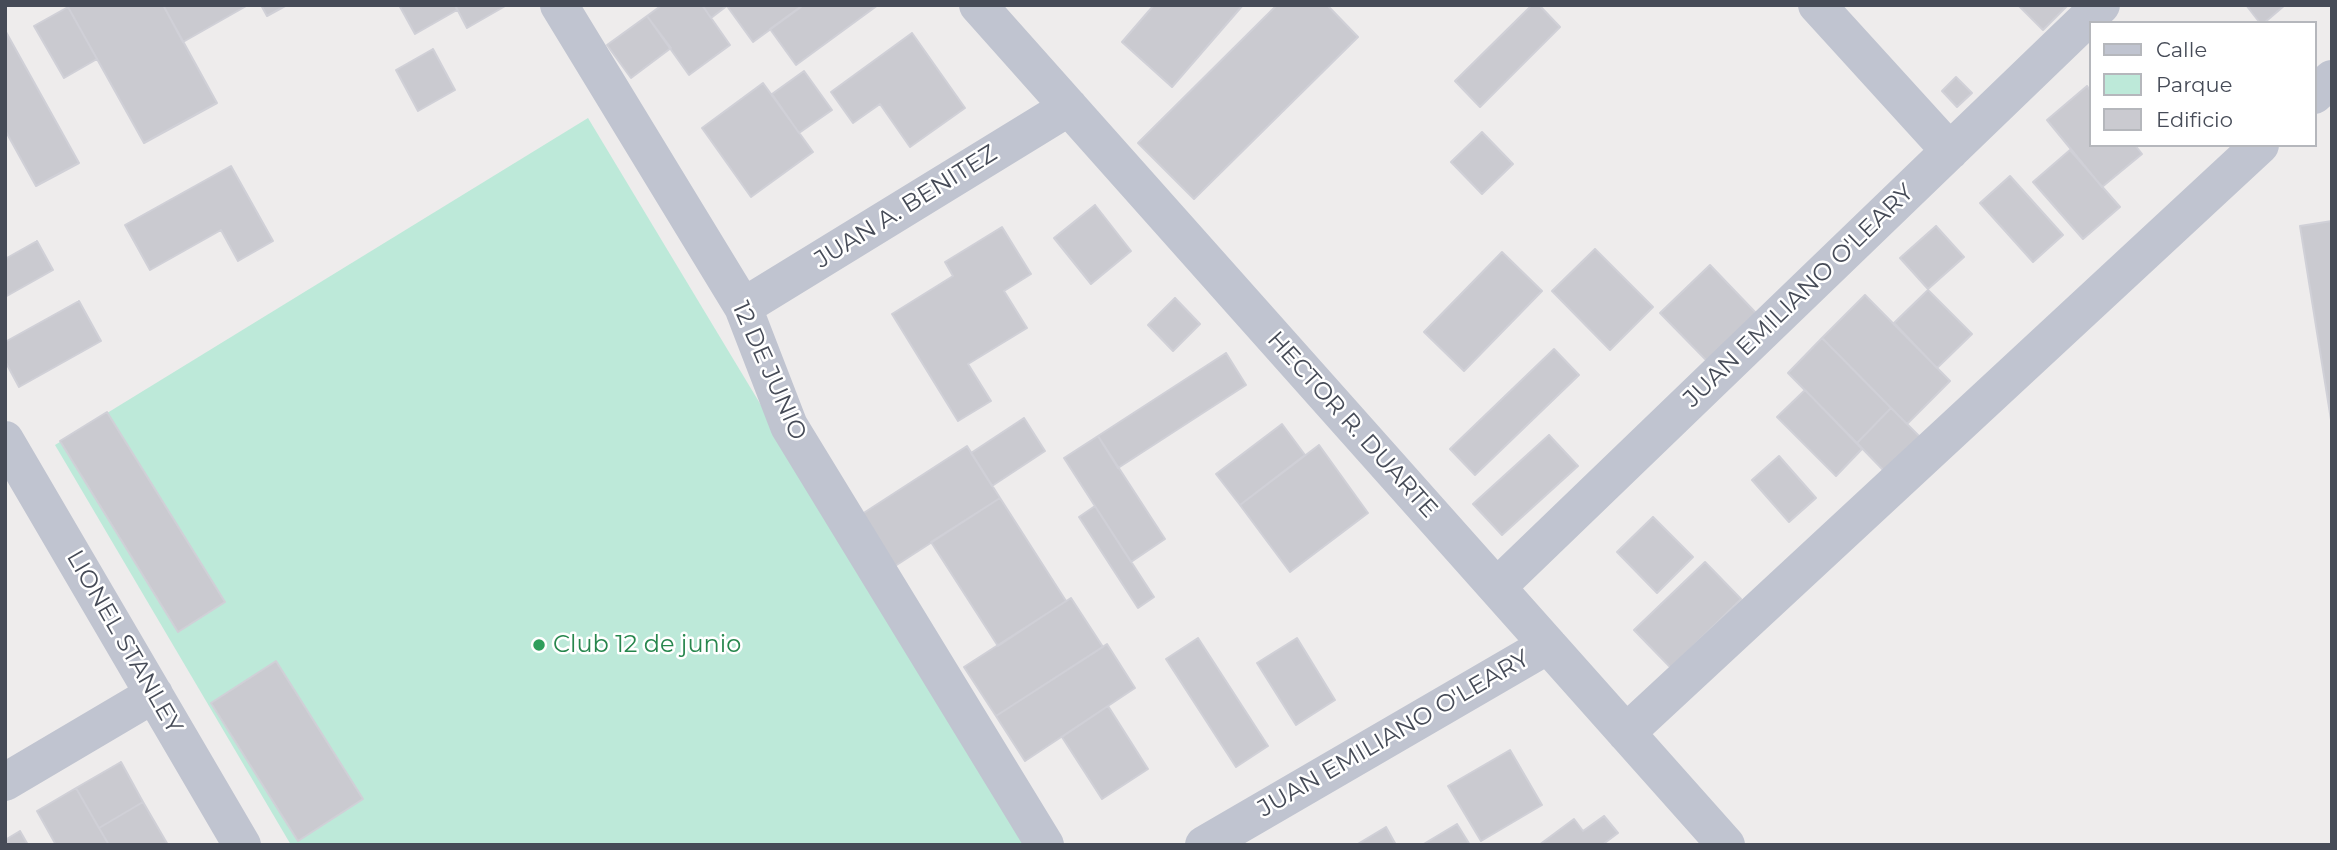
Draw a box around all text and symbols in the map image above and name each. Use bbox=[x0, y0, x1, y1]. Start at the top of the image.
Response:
legend bbox=[2088, 21, 2316, 147]
text: Calle bbox=[2156, 37, 2207, 62]
text: Parque bbox=[2156, 72, 2232, 97]
text: Edificio bbox=[2156, 107, 2233, 132]
street label: JUAN A. BENITEZ bbox=[810, 139, 1002, 275]
street label: JUAN EMILIANO O'LEARY bbox=[1678, 178, 1920, 414]
street label: 12 DE JUNIO bbox=[726, 297, 812, 445]
street label: HECTOR R. DUARTE bbox=[1261, 326, 1443, 524]
street label: LIONEL STANLEY bbox=[60, 545, 188, 739]
place label: Club 12 de junio bbox=[553, 631, 741, 659]
marker: Club 12 de junio bbox=[531, 637, 547, 653]
street label: JUAN EMILIANO O'LEARY bbox=[1253, 644, 1535, 824]

